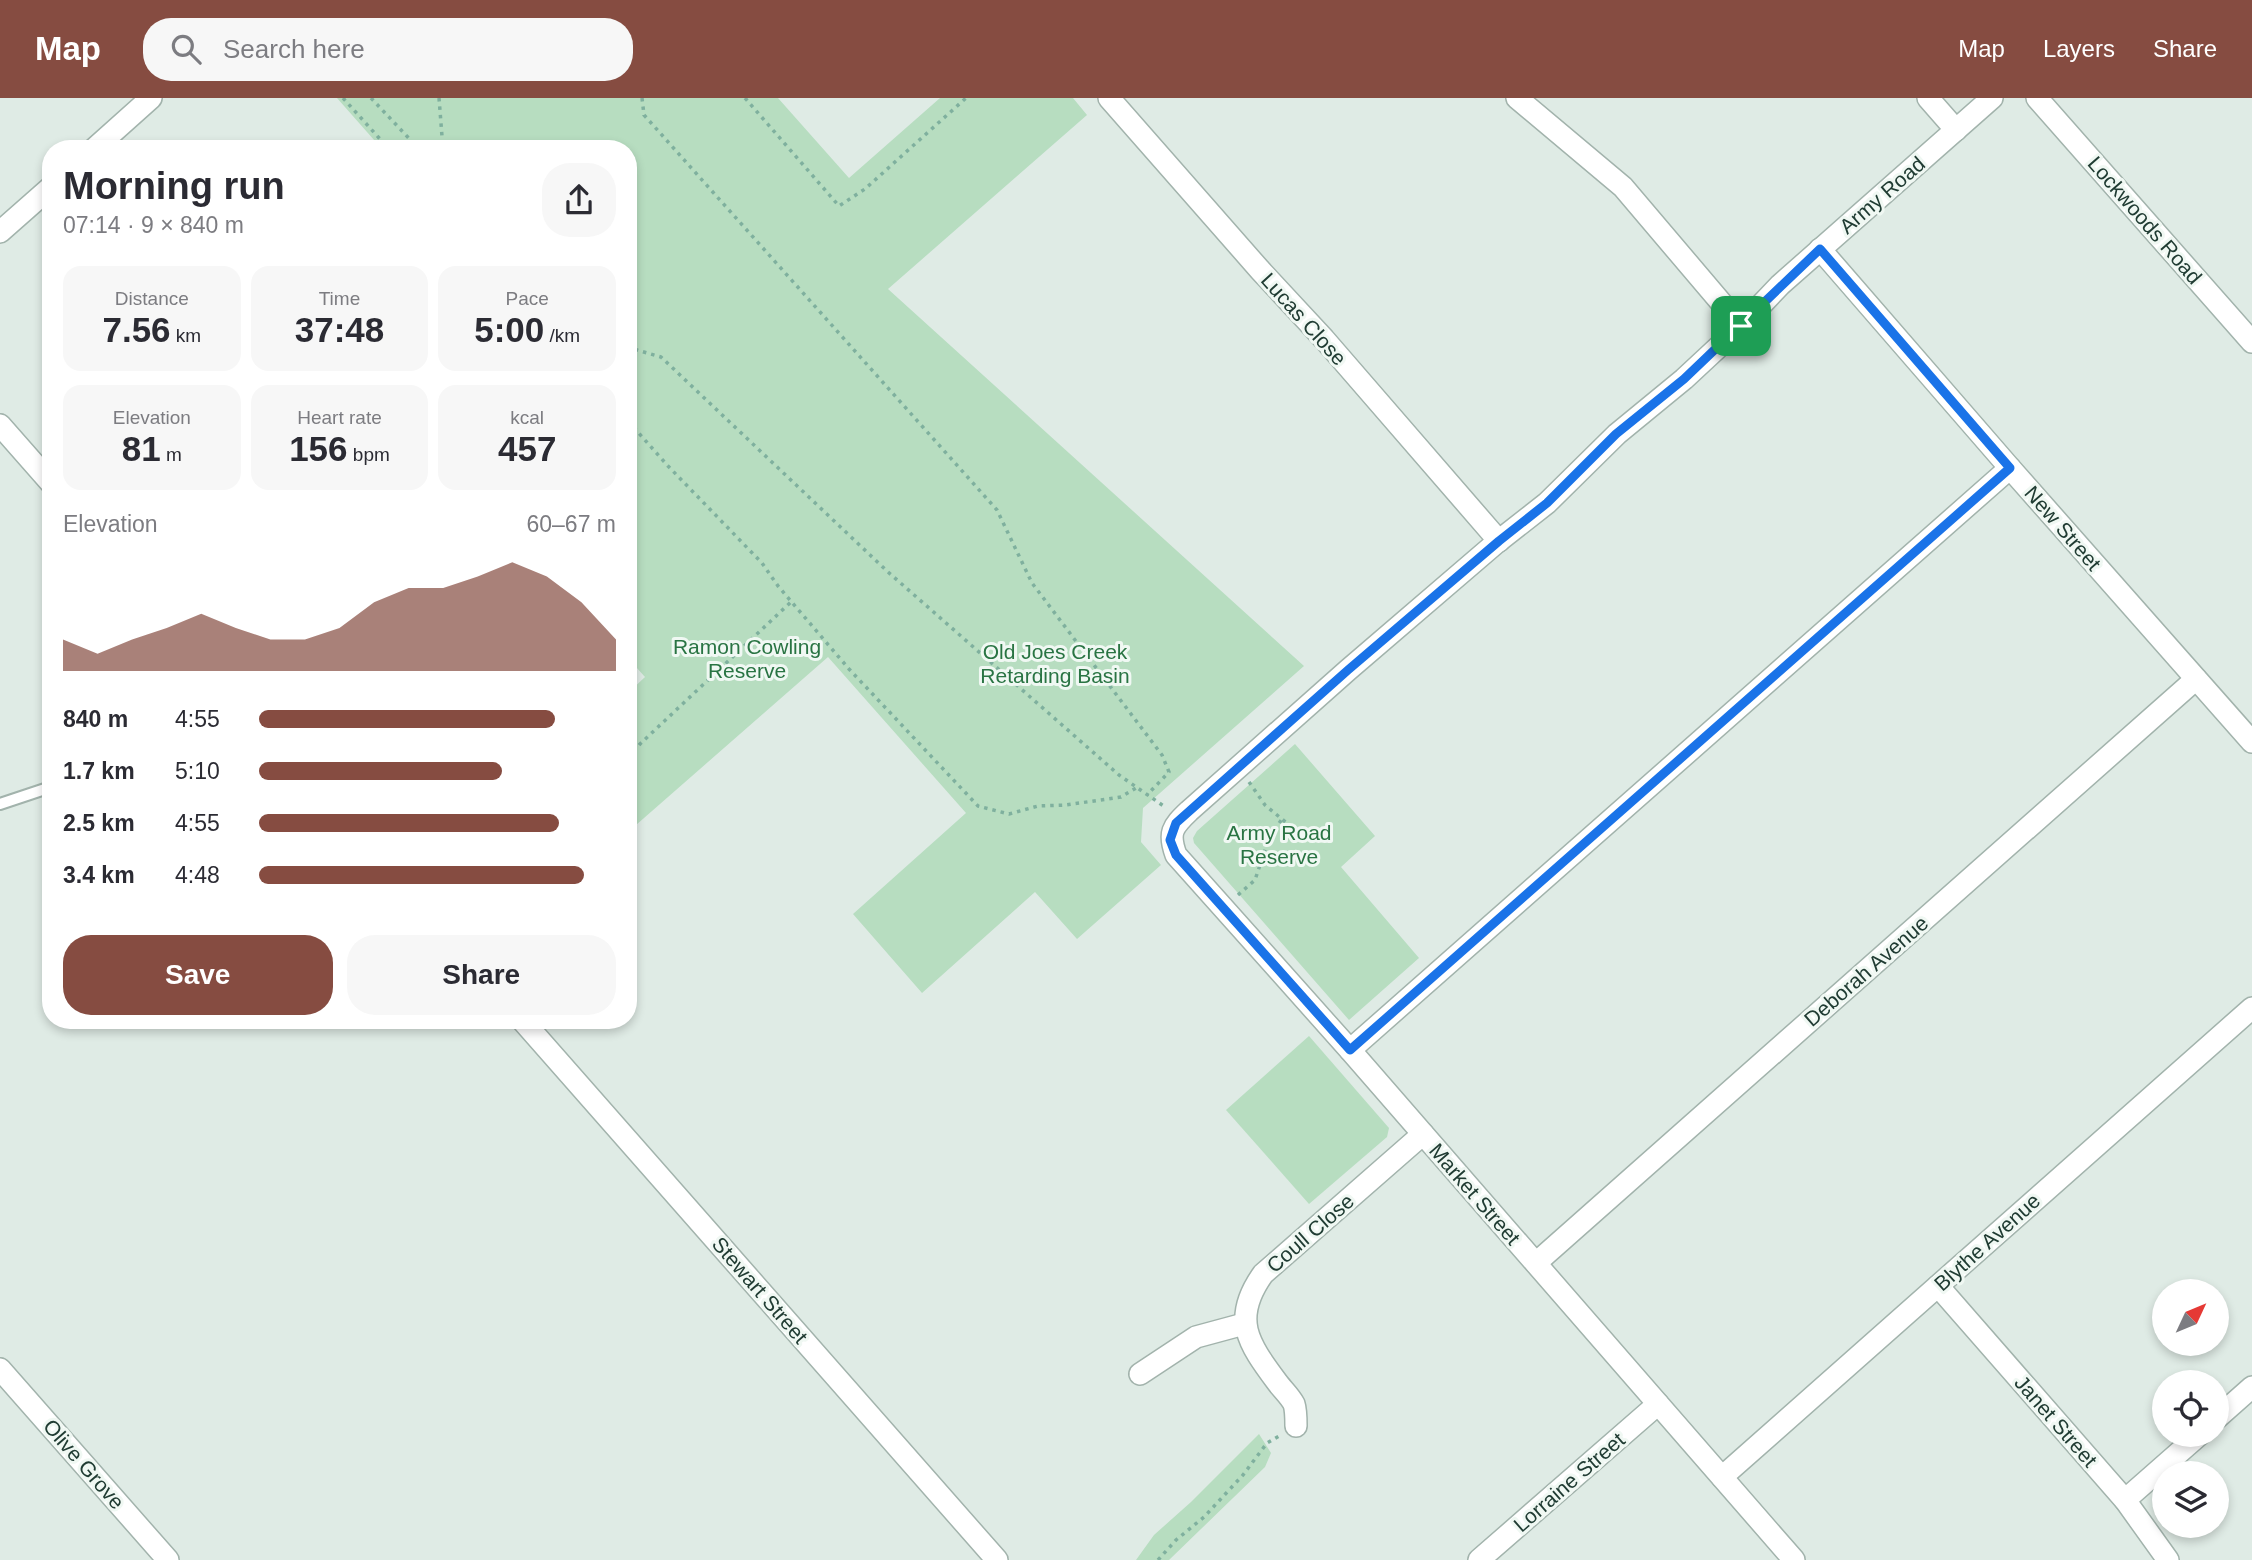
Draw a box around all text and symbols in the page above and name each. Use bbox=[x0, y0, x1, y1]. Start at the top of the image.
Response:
search box bbox=[143, 18, 633, 81]
text: Map bbox=[35, 30, 101, 67]
icon: search bbox=[167, 30, 205, 68]
text: Search here bbox=[223, 34, 365, 64]
text: Map bbox=[1958, 35, 2005, 62]
text: Layers bbox=[2043, 35, 2115, 62]
text: Share bbox=[2153, 35, 2217, 62]
street label: Army Road bbox=[1835, 152, 1929, 238]
street label: Lockwoods Road bbox=[2083, 152, 2207, 288]
button: share bbox=[542, 163, 616, 237]
text: Morning run bbox=[63, 165, 285, 207]
text: 07:14 · 9 × 840 m bbox=[63, 212, 244, 238]
street label: Lucas Close bbox=[1257, 268, 1351, 370]
text: Distance bbox=[115, 288, 189, 309]
text: Time bbox=[319, 288, 360, 309]
text: Pace bbox=[506, 288, 549, 309]
pin bbox=[1711, 296, 1771, 356]
icon: arrive bbox=[1722, 307, 1760, 345]
text: 7.56 bbox=[102, 310, 171, 349]
text: 37:48 bbox=[295, 310, 384, 349]
text: 5:00 bbox=[474, 310, 544, 349]
text: km bbox=[171, 325, 201, 346]
text: /km bbox=[544, 325, 580, 346]
text: Elevation bbox=[113, 407, 191, 428]
text: Heart rate bbox=[297, 407, 382, 428]
text: kcal bbox=[510, 407, 544, 428]
text: 81 bbox=[122, 429, 161, 468]
text: 156 bbox=[289, 429, 348, 468]
text: 457 bbox=[498, 429, 556, 468]
text: m bbox=[161, 444, 182, 465]
text: bpm bbox=[348, 444, 390, 465]
street label: New Street bbox=[2020, 481, 2106, 575]
text: Elevation bbox=[63, 511, 158, 537]
text: 60–67 m bbox=[526, 511, 616, 537]
park label: Ramon Cowling Reserve bbox=[673, 635, 821, 682]
park label: Old Joes Creek Retarding Basin bbox=[980, 640, 1130, 687]
text: 840 m bbox=[63, 706, 128, 732]
text: 4:55 bbox=[175, 706, 220, 732]
text: 1.7 km bbox=[63, 758, 135, 784]
text: 5:10 bbox=[175, 758, 220, 784]
text: 2.5 km bbox=[63, 810, 135, 836]
text: 4:55 bbox=[175, 810, 220, 836]
park label: Army Road Reserve bbox=[1226, 821, 1332, 868]
text: 3.4 km bbox=[63, 862, 135, 888]
text: 4:48 bbox=[175, 862, 220, 888]
street label: Deborah Avenue bbox=[1800, 911, 1932, 1031]
button: Save bbox=[63, 935, 333, 1015]
button: Share bbox=[347, 935, 616, 1015]
street label: Market Street bbox=[1425, 1139, 1525, 1249]
street label: Coull Close bbox=[1262, 1189, 1358, 1277]
street label: Blythe Avenue bbox=[1930, 1189, 2044, 1295]
street label: Stewart Street bbox=[708, 1232, 812, 1348]
north arrow bbox=[2152, 1279, 2230, 1356]
map controls bbox=[2152, 1279, 2229, 1538]
button: locate bbox=[2152, 1370, 2229, 1447]
street label: Janet Street bbox=[2010, 1371, 2102, 1471]
street label: Olive Grove bbox=[39, 1415, 129, 1513]
street label: Lorraine Street bbox=[1509, 1428, 1629, 1536]
button: layers bbox=[2152, 1461, 2229, 1538]

